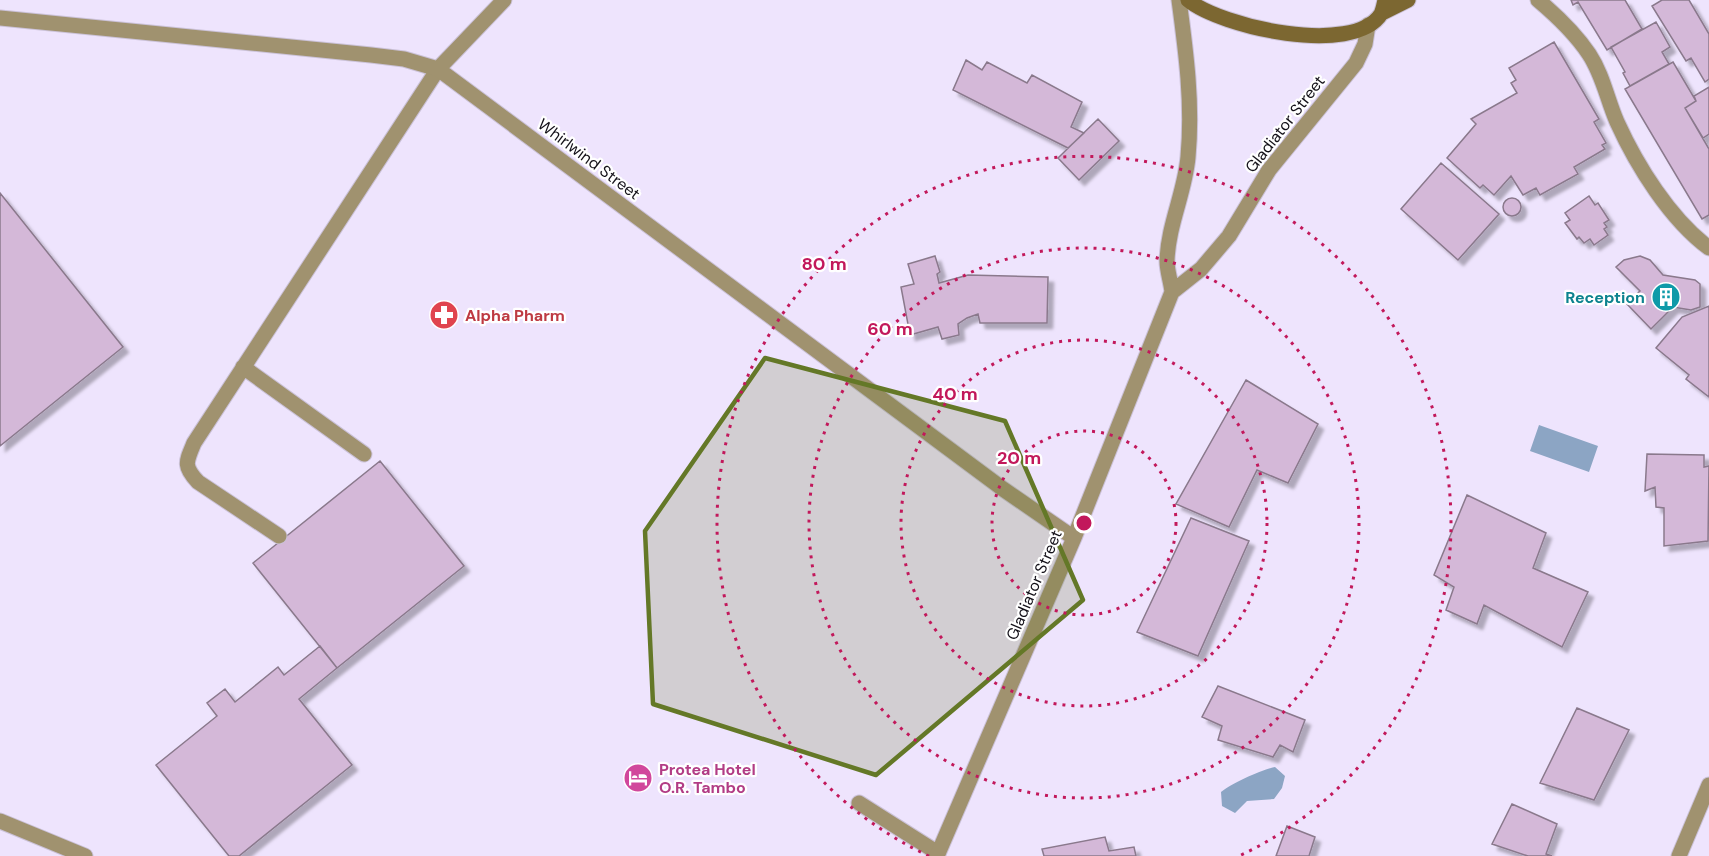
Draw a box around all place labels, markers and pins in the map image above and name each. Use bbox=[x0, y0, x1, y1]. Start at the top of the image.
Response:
building icon: Reception bbox=[1650, 281, 1682, 313]
place label: Reception bbox=[1565, 287, 1645, 308]
pharmacy icon: Alpha Pharm bbox=[428, 299, 460, 331]
place label: Alpha Pharm bbox=[465, 305, 565, 326]
centre of rings bbox=[1074, 513, 1094, 533]
place label: Protea Hotel O.R. Tambo bbox=[659, 759, 756, 798]
hotel icon: Protea Hotel O.R. Tambo bbox=[622, 762, 654, 794]

